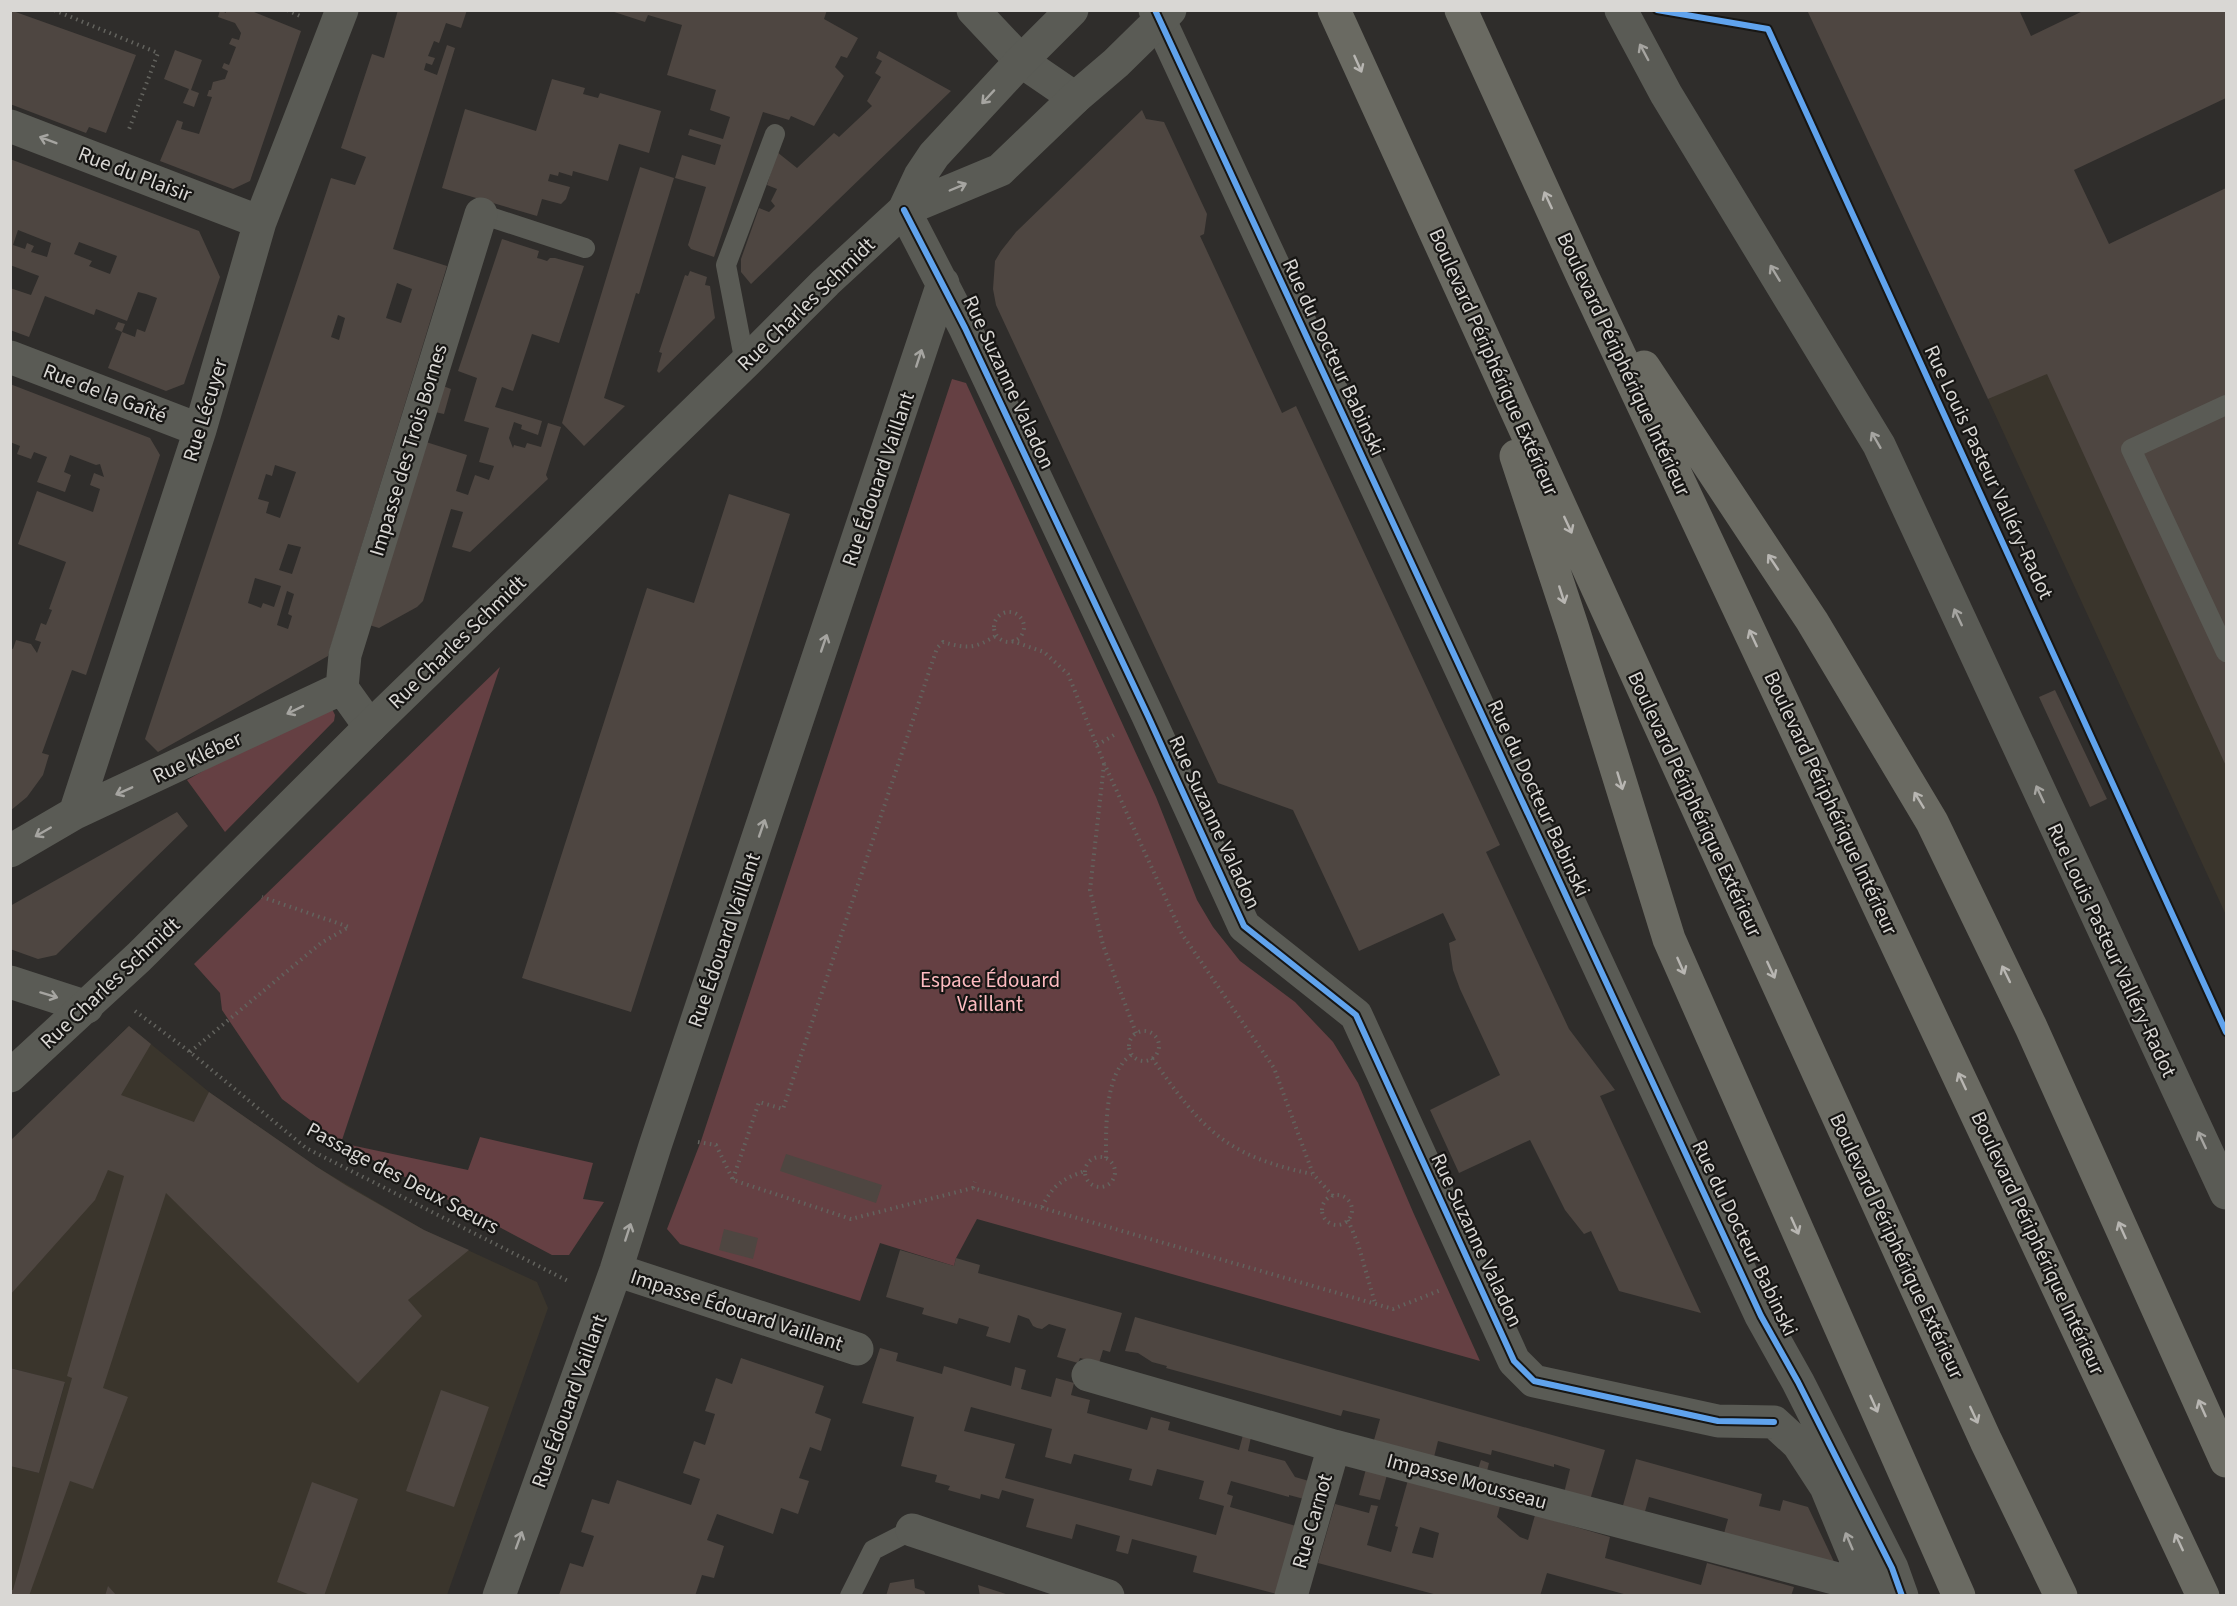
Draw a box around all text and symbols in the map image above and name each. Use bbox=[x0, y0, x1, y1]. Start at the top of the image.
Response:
one-way arrow bbox=[1638, 44, 1650, 61]
one-way arrow bbox=[1353, 54, 1365, 72]
one-way arrow bbox=[980, 90, 995, 105]
one-way arrow bbox=[39, 134, 58, 145]
street label: Rue du Plaisir bbox=[74, 139, 197, 210]
one-way arrow bbox=[949, 181, 967, 192]
one-way arrow bbox=[1542, 192, 1553, 210]
street label: Boulevard Périphérique Extérieur bbox=[1421, 223, 1567, 501]
street label: Boulevard Périphérique Intérieur bbox=[1550, 227, 1699, 501]
street label: Rue Charles Schmidt bbox=[730, 230, 882, 378]
street label: Rue du Docteur Babinski bbox=[1275, 253, 1393, 461]
one-way arrow bbox=[1768, 265, 1780, 282]
street label: Rue Suzanne Valadon bbox=[956, 290, 1062, 474]
street label: Impasse des Trois Bornes bbox=[361, 340, 455, 560]
street label: Rue Louis Pasteur Valléry-Radot bbox=[1917, 340, 2061, 604]
one-way arrow bbox=[914, 349, 925, 368]
street label: Rue Lécuyer bbox=[175, 354, 235, 465]
street label: Rue de la Gaîté bbox=[39, 356, 171, 430]
street label: Rue Édouard Vaillant bbox=[834, 388, 922, 570]
one-way arrow bbox=[1869, 432, 1881, 449]
one-way arrow bbox=[1562, 516, 1574, 534]
one-way arrow bbox=[1767, 554, 1779, 570]
street label: Rue Charles Schmidt bbox=[381, 568, 533, 716]
one-way arrow bbox=[1557, 585, 1568, 604]
one-way arrow bbox=[1952, 608, 1964, 626]
one-way arrow bbox=[1747, 630, 1759, 648]
one-way arrow bbox=[819, 634, 830, 653]
street label: Boulevard Périphérique Extérieur bbox=[1620, 666, 1770, 942]
street label: Boulevard Périphérique Intérieur bbox=[1757, 666, 1906, 940]
street label: Rue du Docteur Babinski bbox=[1480, 694, 1598, 902]
one-way arrow bbox=[286, 705, 304, 717]
street label: Rue Kléber bbox=[147, 723, 247, 791]
street label: Rue Suzanne Valadon bbox=[1162, 730, 1268, 914]
one-way arrow bbox=[1615, 771, 1626, 790]
one-way arrow bbox=[2033, 785, 2045, 803]
one-way arrow bbox=[116, 786, 134, 797]
one-way arrow bbox=[1912, 792, 1924, 809]
street label: Rue Louis Pasteur Valléry-Radot bbox=[2040, 818, 2184, 1082]
one-way arrow bbox=[757, 819, 768, 838]
one-way arrow bbox=[35, 826, 52, 838]
street label: Rue Édouard Vaillant bbox=[680, 849, 768, 1031]
street label: Rue Charles Schmidt bbox=[33, 910, 187, 1056]
one-way arrow bbox=[1676, 957, 1687, 975]
one-way arrow bbox=[1766, 960, 1777, 978]
park label: Espace Édouard Vaillant bbox=[920, 965, 1060, 1019]
one-way arrow bbox=[1999, 966, 2011, 984]
one-way arrow bbox=[39, 990, 58, 1001]
one-way arrow bbox=[1955, 1072, 1967, 1090]
street label: Boulevard Périphérique Intérieur bbox=[1964, 1106, 2113, 1380]
street label: Boulevard Périphérique Extérieur bbox=[1822, 1108, 1972, 1384]
street label: Passage des Deux Sœurs bbox=[301, 1114, 505, 1242]
one-way arrow bbox=[2195, 1132, 2207, 1150]
street label: Rue du Docteur Babinski bbox=[1684, 1135, 1806, 1341]
street label: Rue Suzanne Valadon bbox=[1424, 1148, 1530, 1332]
one-way arrow bbox=[1791, 1217, 1802, 1235]
one-way arrow bbox=[2116, 1221, 2128, 1239]
one-way arrow bbox=[623, 1223, 634, 1242]
street label: Impasse Édouard Vaillant bbox=[627, 1261, 847, 1359]
street label: Rue Édouard Vaillant bbox=[524, 1310, 614, 1492]
one-way arrow bbox=[1869, 1395, 1881, 1413]
one-way arrow bbox=[2196, 1399, 2208, 1417]
one-way arrow bbox=[1969, 1405, 1980, 1423]
street label: Impasse Mousseau bbox=[1383, 1445, 1551, 1517]
street label: Rue Carnot bbox=[1284, 1470, 1340, 1572]
one-way arrow bbox=[514, 1532, 525, 1550]
one-way arrow bbox=[1843, 1533, 1854, 1551]
one-way arrow bbox=[2172, 1534, 2184, 1552]

